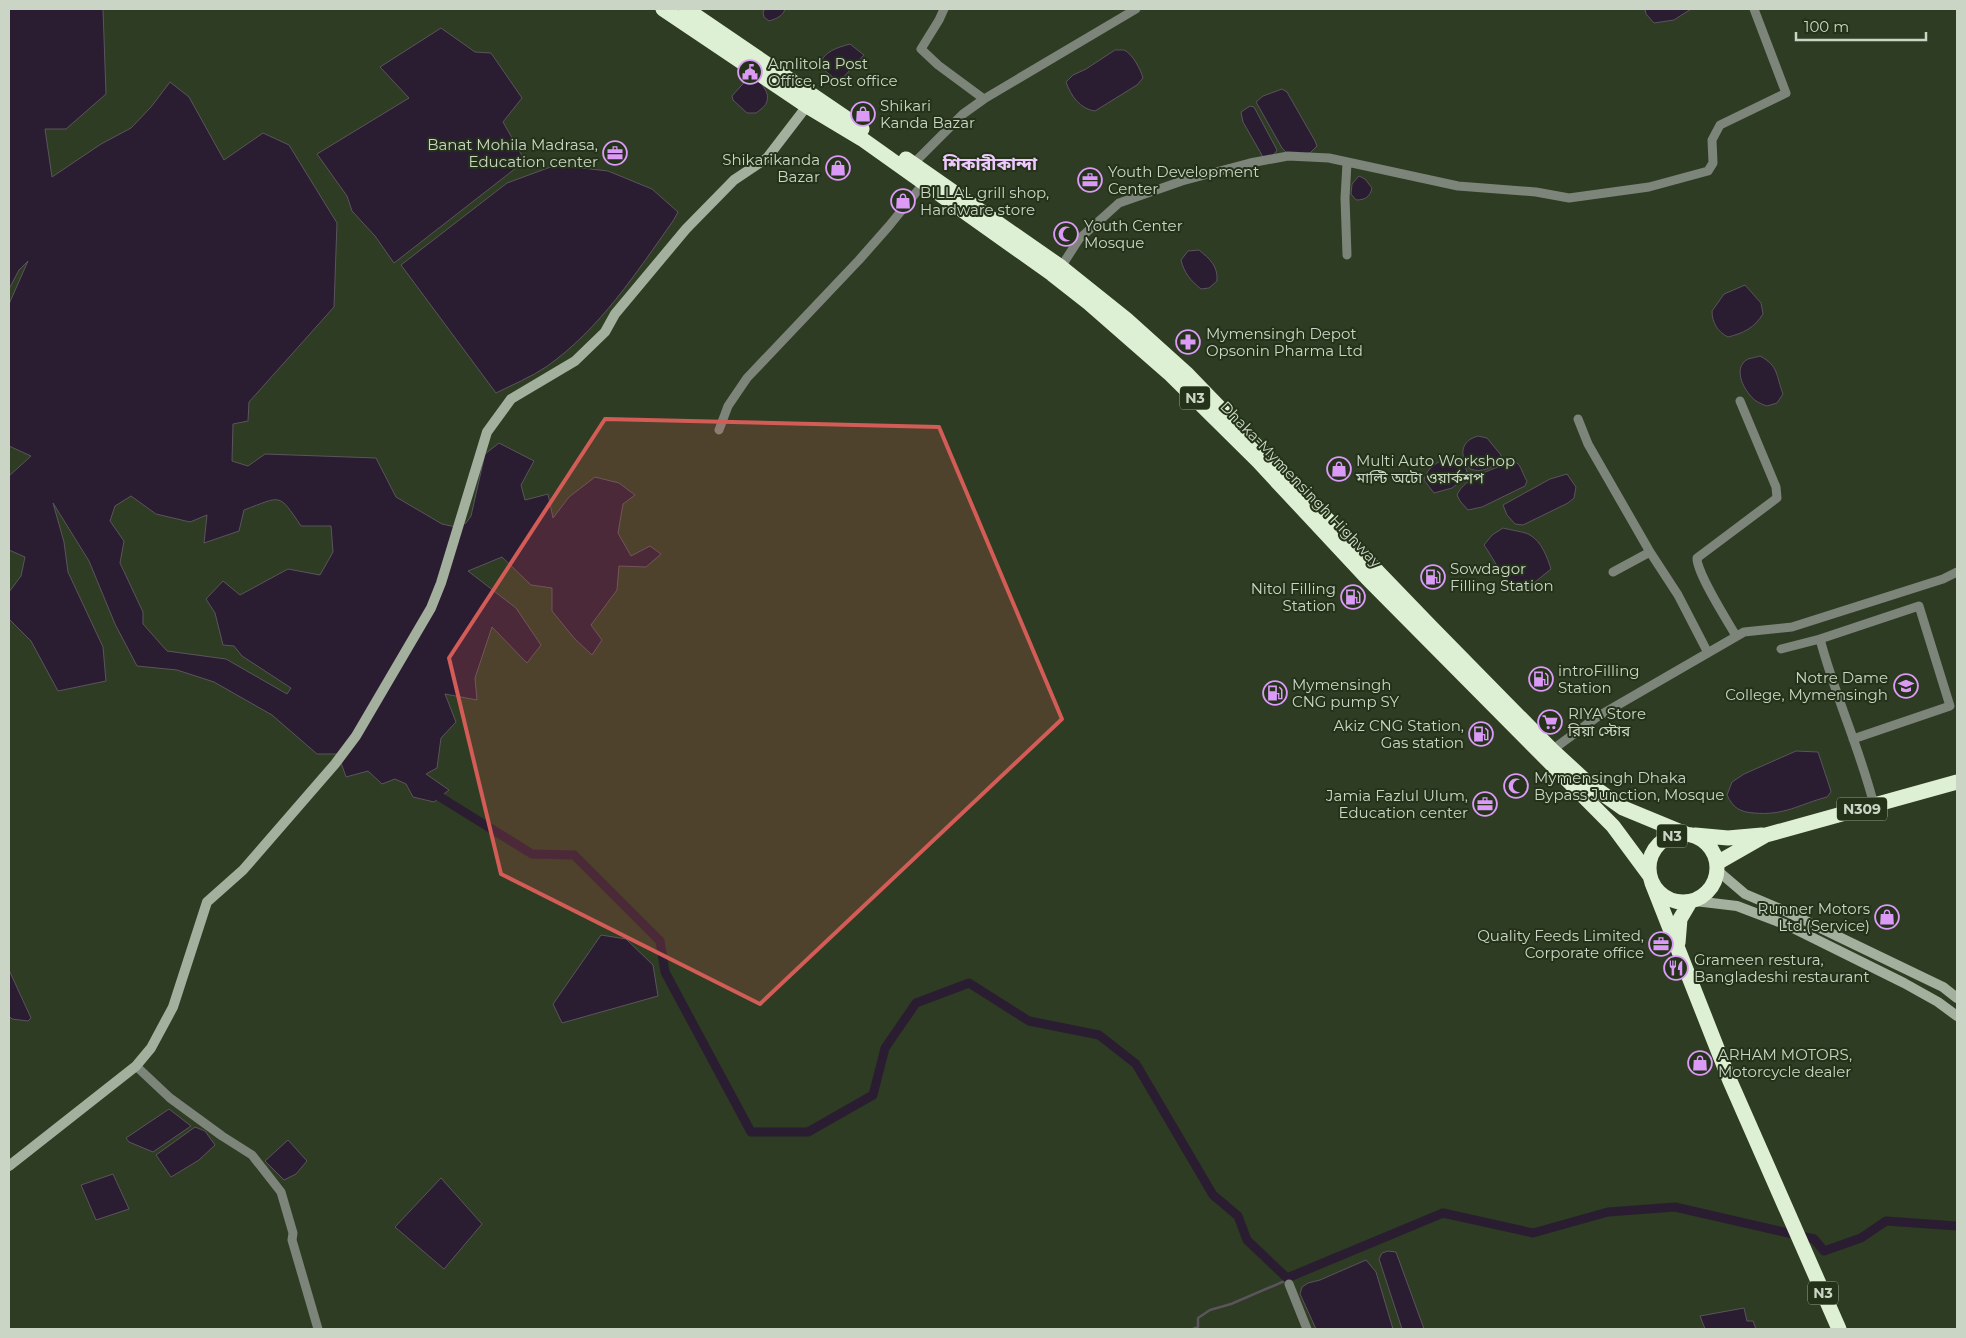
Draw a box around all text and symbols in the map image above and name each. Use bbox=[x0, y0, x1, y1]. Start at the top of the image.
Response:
scale bar bbox=[1796, 10, 1926, 42]
text: 100 m bbox=[1804, 17, 1849, 36]
place label: Amlitola Post Office, Post office bbox=[768, 54, 898, 90]
public building icon: Amlitola Post Office, Post office bbox=[737, 59, 763, 85]
place label: Shikari Kanda Bazar bbox=[880, 96, 975, 132]
shop icon: Shikari Kanda Bazar bbox=[850, 101, 876, 127]
place label: Banat Mohila Madrasa, Education center bbox=[427, 135, 598, 171]
office icon: Banat Mohila Madrasa, Education center bbox=[602, 140, 628, 166]
place label: Shikarikanda Bazar bbox=[722, 150, 820, 186]
district label: শিকারীকান্দা bbox=[942, 153, 1038, 175]
shop icon: Shikarikanda Bazar bbox=[825, 155, 851, 181]
place label: Youth Development Center bbox=[1108, 162, 1259, 198]
office icon: Youth Development Center bbox=[1077, 167, 1103, 193]
place label: BILLAL grill shop, Hardware store bbox=[920, 183, 1049, 219]
shop icon: BILLAL grill shop, Hardware store bbox=[890, 188, 916, 214]
place label: Youth Center Mosque bbox=[1084, 216, 1183, 252]
mosque icon: Youth Center Mosque bbox=[1053, 221, 1079, 247]
place label: Mymensingh Depot Opsonin Pharma Ltd bbox=[1206, 324, 1363, 360]
pharmacy icon: Mymensingh Depot Opsonin Pharma Ltd bbox=[1175, 329, 1201, 355]
road number: N3 bbox=[1180, 386, 1210, 409]
street label: Dhaka-Mymensingh Highway bbox=[1216, 397, 1386, 572]
place label: Multi Auto Workshop মাল্টি অটো ওয়ার্কশপ bbox=[1355, 451, 1515, 487]
shop icon: Multi Auto Workshop মাল্টি অটো ওয়ার্কশপ bbox=[1326, 456, 1352, 482]
place label: Sowdagor Filling Station bbox=[1450, 559, 1554, 595]
fuel station icon: Sowdagor Filling Station bbox=[1420, 564, 1446, 590]
place label: Nitol Filling Station bbox=[1251, 579, 1336, 615]
fuel station icon: Nitol Filling Station bbox=[1340, 584, 1366, 610]
place label: introFilling Station bbox=[1558, 661, 1640, 697]
fuel station icon: introFilling Station bbox=[1528, 666, 1554, 692]
place label: Notre Dame College, Mymensingh bbox=[1725, 668, 1888, 704]
school or university icon: Notre Dame College, Mymensingh bbox=[1893, 673, 1919, 699]
place label: Mymensingh CNG pump SY bbox=[1292, 675, 1400, 711]
fuel station icon: Mymensingh CNG pump SY bbox=[1262, 680, 1288, 706]
place label: RIYA Store রিয়া স্টোর bbox=[1567, 704, 1646, 740]
supermarket icon: RIYA Store রিয়া স্টোর bbox=[1537, 709, 1563, 735]
place label: Akiz CNG Station, Gas station bbox=[1334, 716, 1464, 752]
fuel station icon: Akiz CNG Station, Gas station bbox=[1468, 721, 1494, 747]
place label: Mymensingh Dhaka Bypass Junction, Mosque bbox=[1534, 768, 1724, 804]
mosque icon: Mymensingh Dhaka Bypass Junction, Mosque bbox=[1503, 773, 1529, 799]
place label: Jamia Fazlul Ulum, Education center bbox=[1325, 786, 1468, 822]
office icon: Jamia Fazlul Ulum, Education center bbox=[1472, 791, 1498, 817]
road number: N309 bbox=[1837, 798, 1887, 821]
road number: N3 bbox=[1657, 824, 1687, 848]
place label: Runner Motors Ltd.(Service) bbox=[1758, 899, 1870, 935]
shop icon: Runner Motors Ltd.(Service) bbox=[1874, 904, 1900, 930]
place label: Quality Feeds Limited, Corporate office bbox=[1477, 926, 1644, 962]
office icon: Quality Feeds Limited, Corporate office bbox=[1648, 931, 1674, 957]
place label: Grameen restura, Bangladeshi restaurant bbox=[1694, 950, 1870, 986]
restaurant icon: Grameen restura, Bangladeshi restaurant bbox=[1663, 955, 1689, 981]
place label: ARHAM MOTORS, Motorcycle dealer bbox=[1718, 1045, 1852, 1081]
shop icon: ARHAM MOTORS, Motorcycle dealer bbox=[1687, 1050, 1713, 1076]
road number: N3 bbox=[1808, 1282, 1838, 1305]

